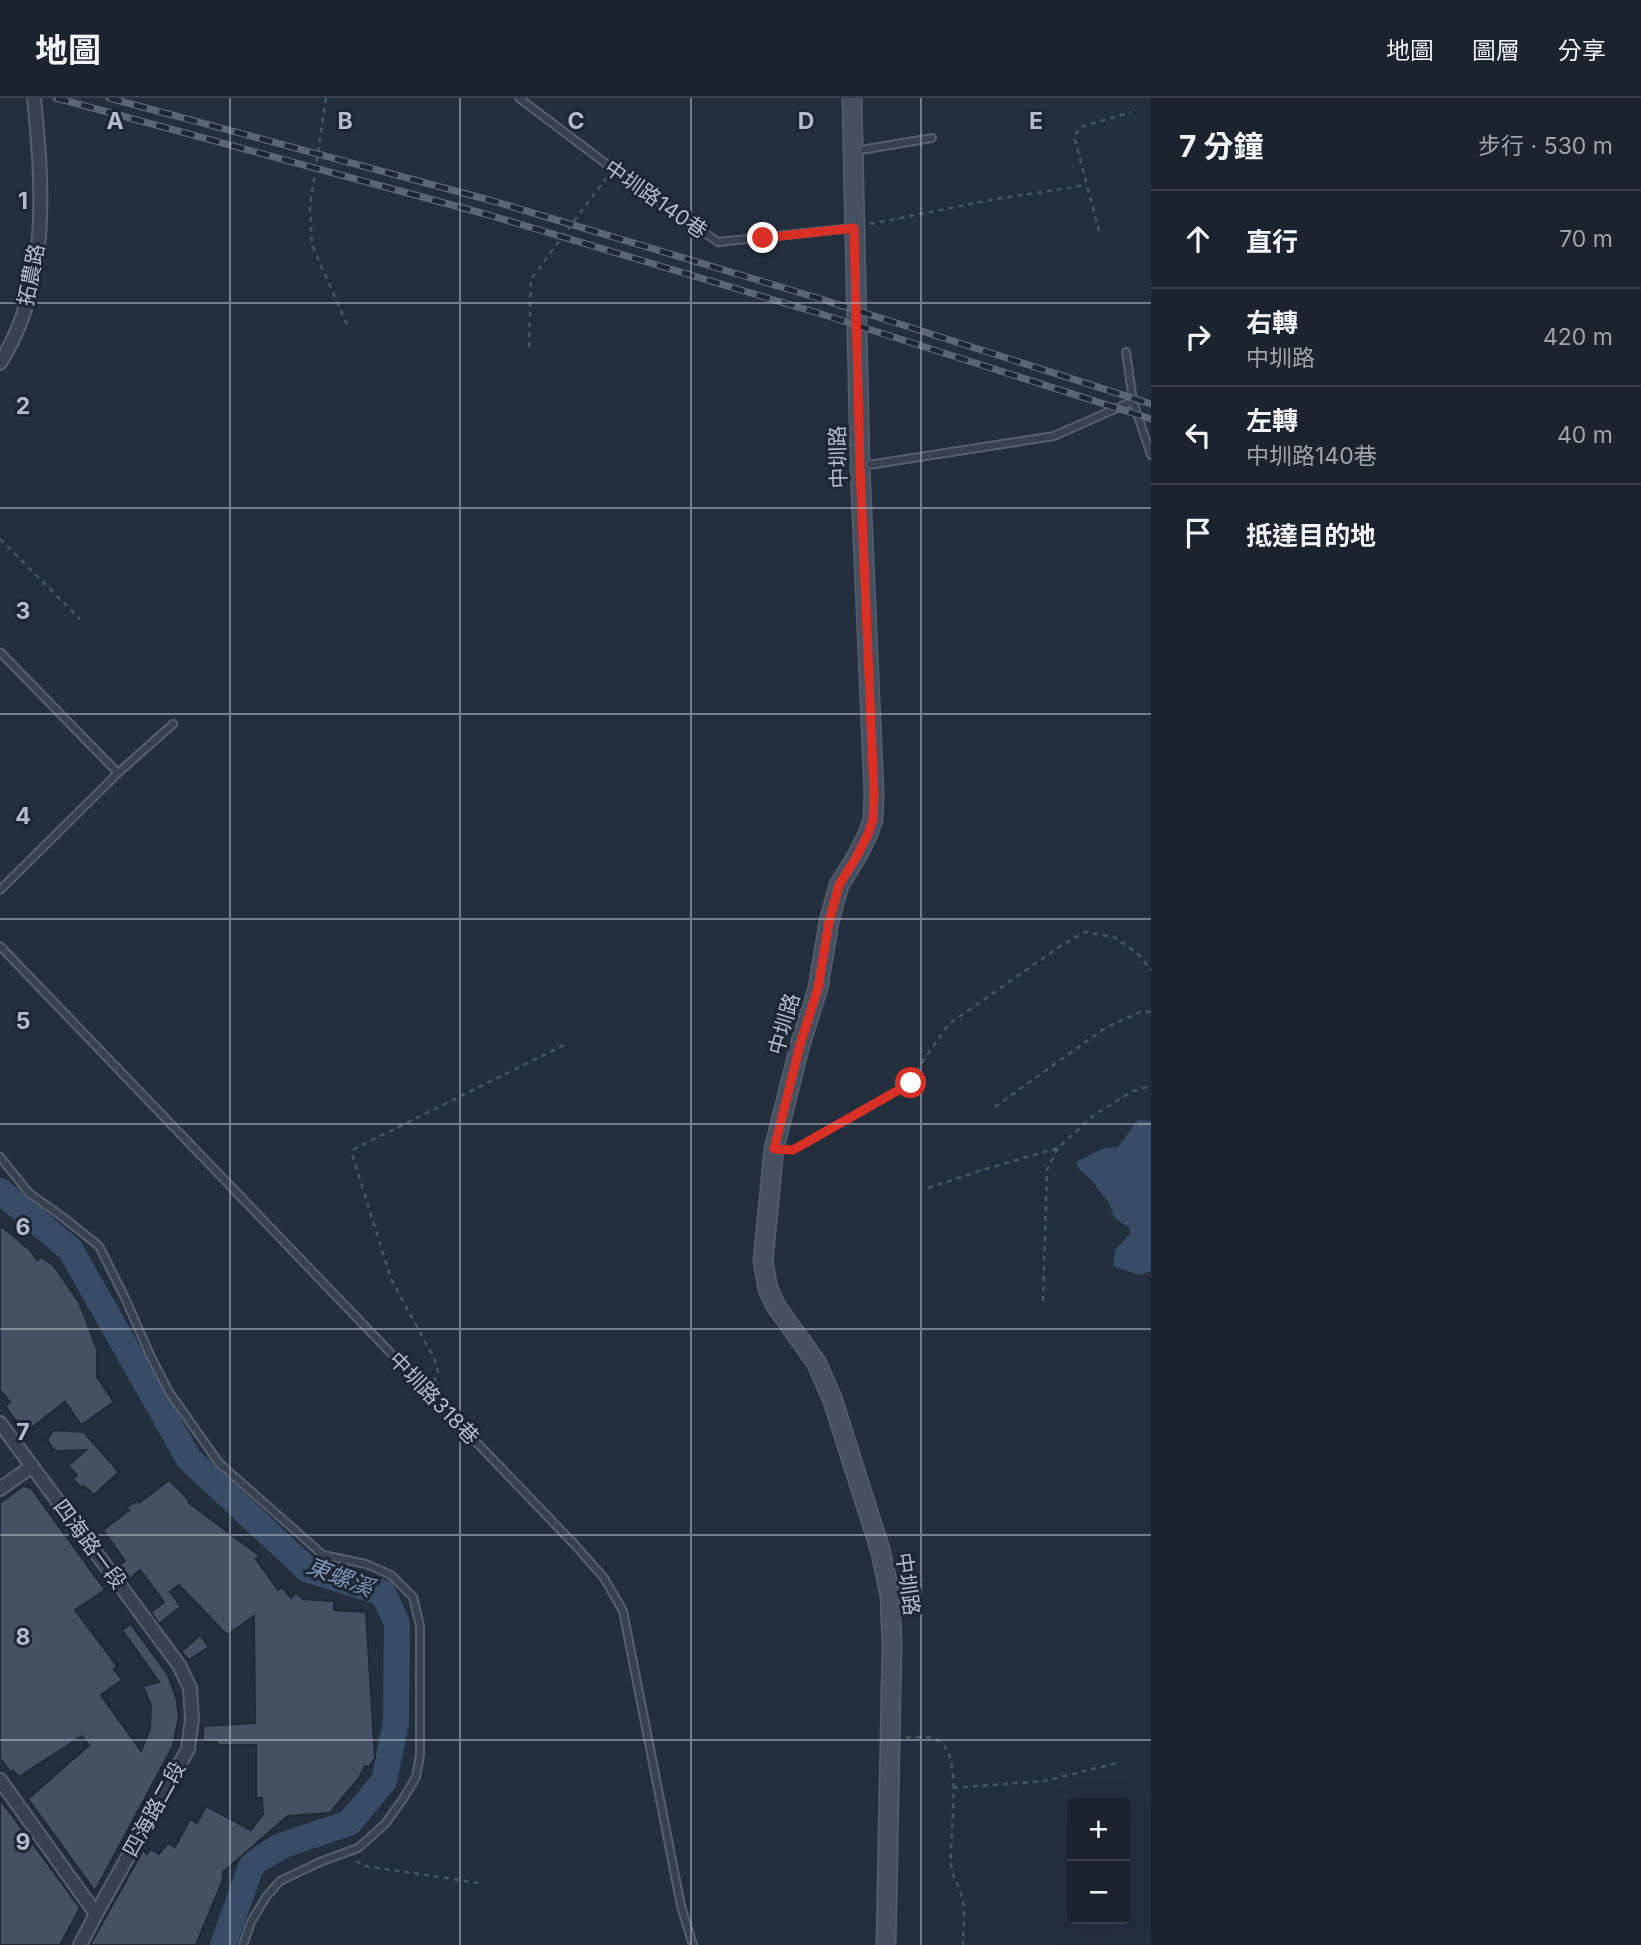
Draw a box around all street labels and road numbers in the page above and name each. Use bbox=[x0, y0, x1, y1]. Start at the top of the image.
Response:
street label: 中圳路140巷 bbox=[600, 155, 712, 243]
street label: 拓農路 bbox=[13, 242, 49, 308]
street label: 中圳路 bbox=[824, 425, 852, 489]
street label: 中圳路 bbox=[763, 990, 805, 1058]
street label: 中圳路318巷 bbox=[384, 1347, 484, 1449]
street label: 四海路一段 bbox=[48, 1495, 132, 1593]
street label: 中圳路 bbox=[891, 1551, 925, 1617]
street label: 四海路二段 bbox=[118, 1757, 190, 1861]

